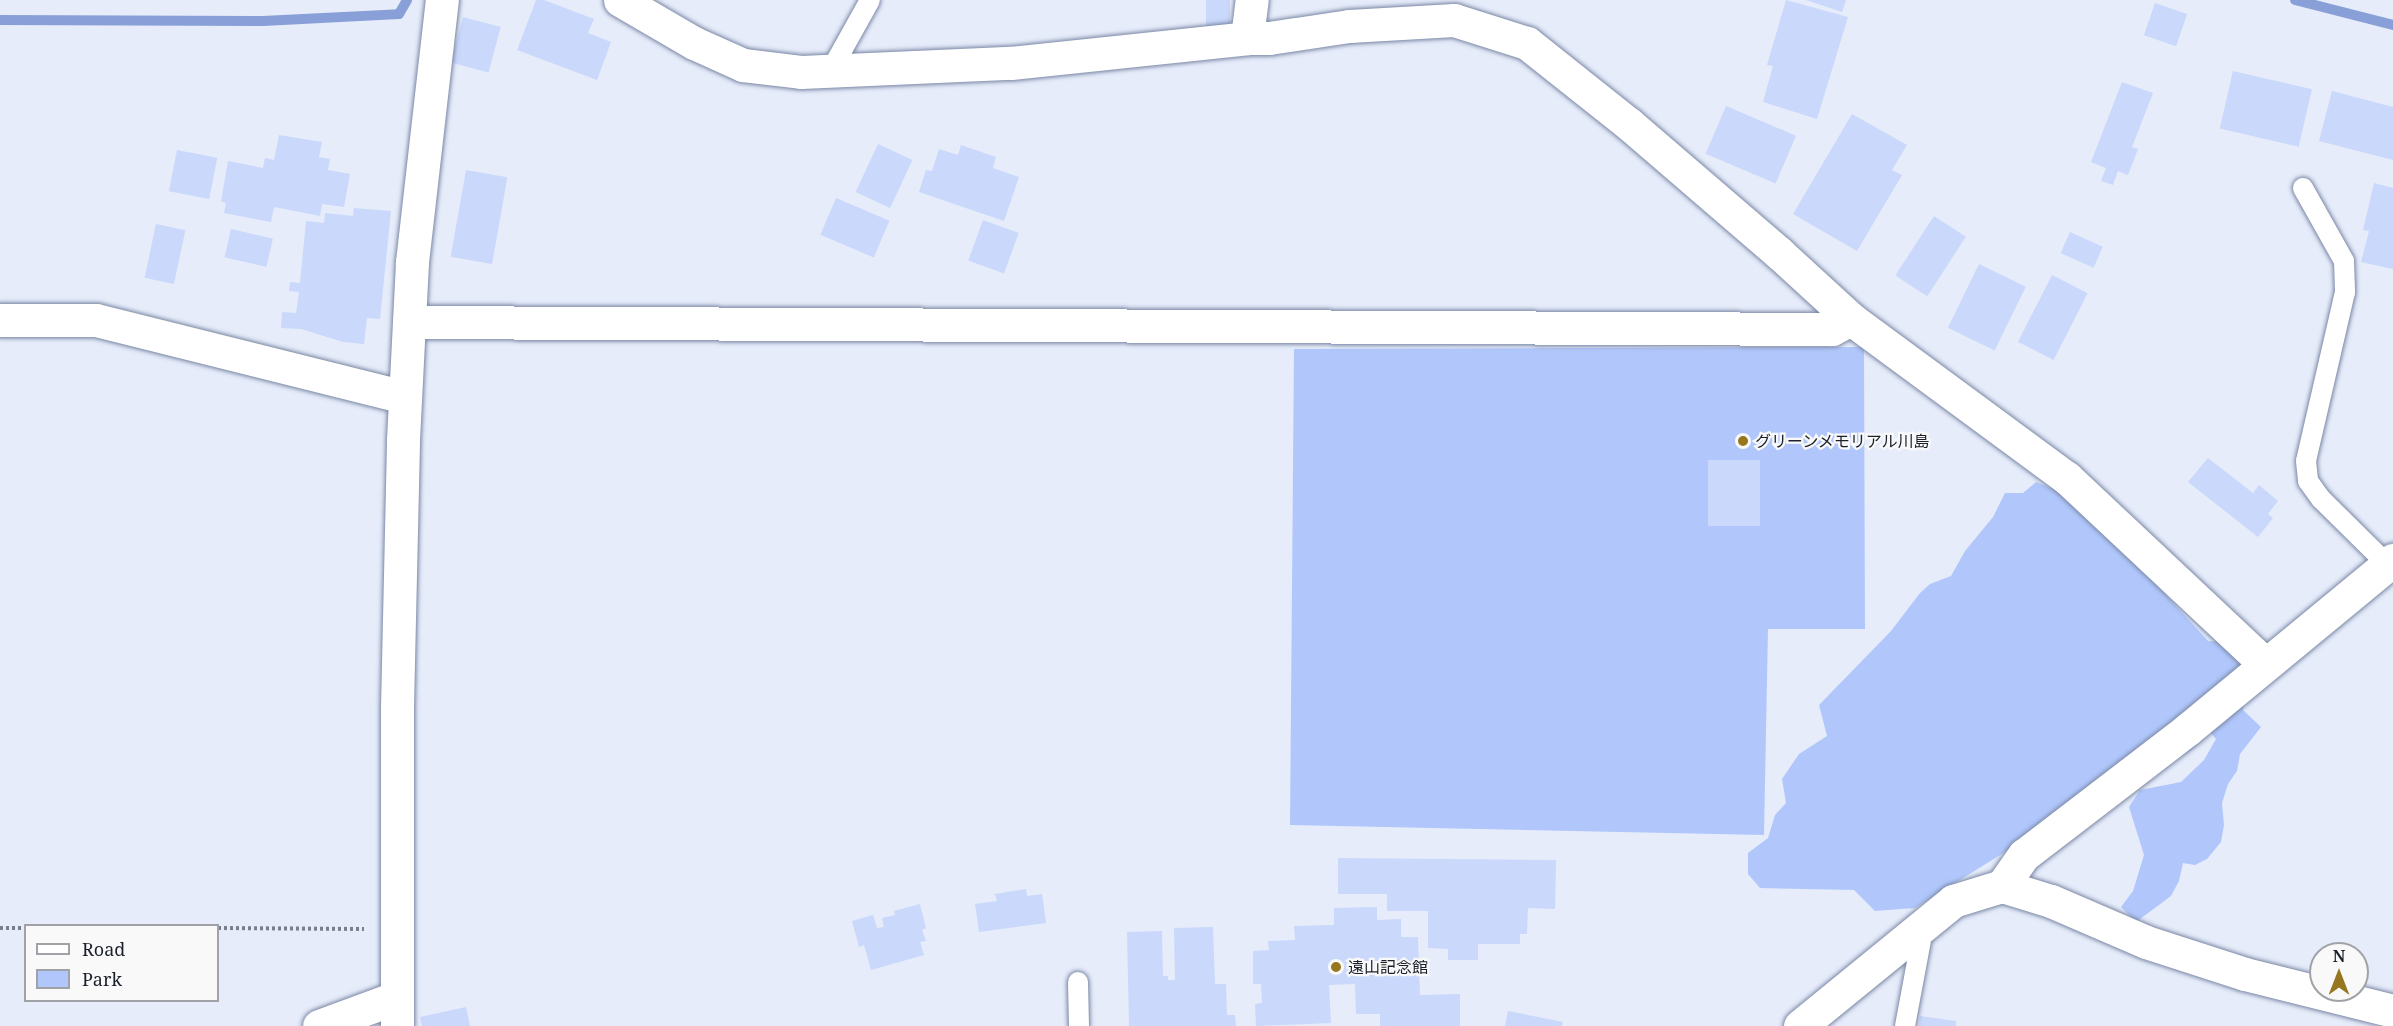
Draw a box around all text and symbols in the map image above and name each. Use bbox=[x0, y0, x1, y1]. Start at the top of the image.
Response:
place label: グリーンメモリアル川島 bbox=[1755, 431, 1931, 451]
marker: グリーンメモリアル川島 bbox=[1736, 434, 1750, 448]
legend bbox=[24, 924, 219, 1002]
text: Road bbox=[82, 937, 125, 961]
north arrow bbox=[2309, 942, 2369, 1002]
text: N bbox=[2333, 945, 2345, 967]
place label: 遠山記念館 bbox=[1348, 957, 1428, 977]
marker: 遠山記念館 bbox=[1329, 960, 1343, 974]
text: Park bbox=[82, 967, 122, 991]

